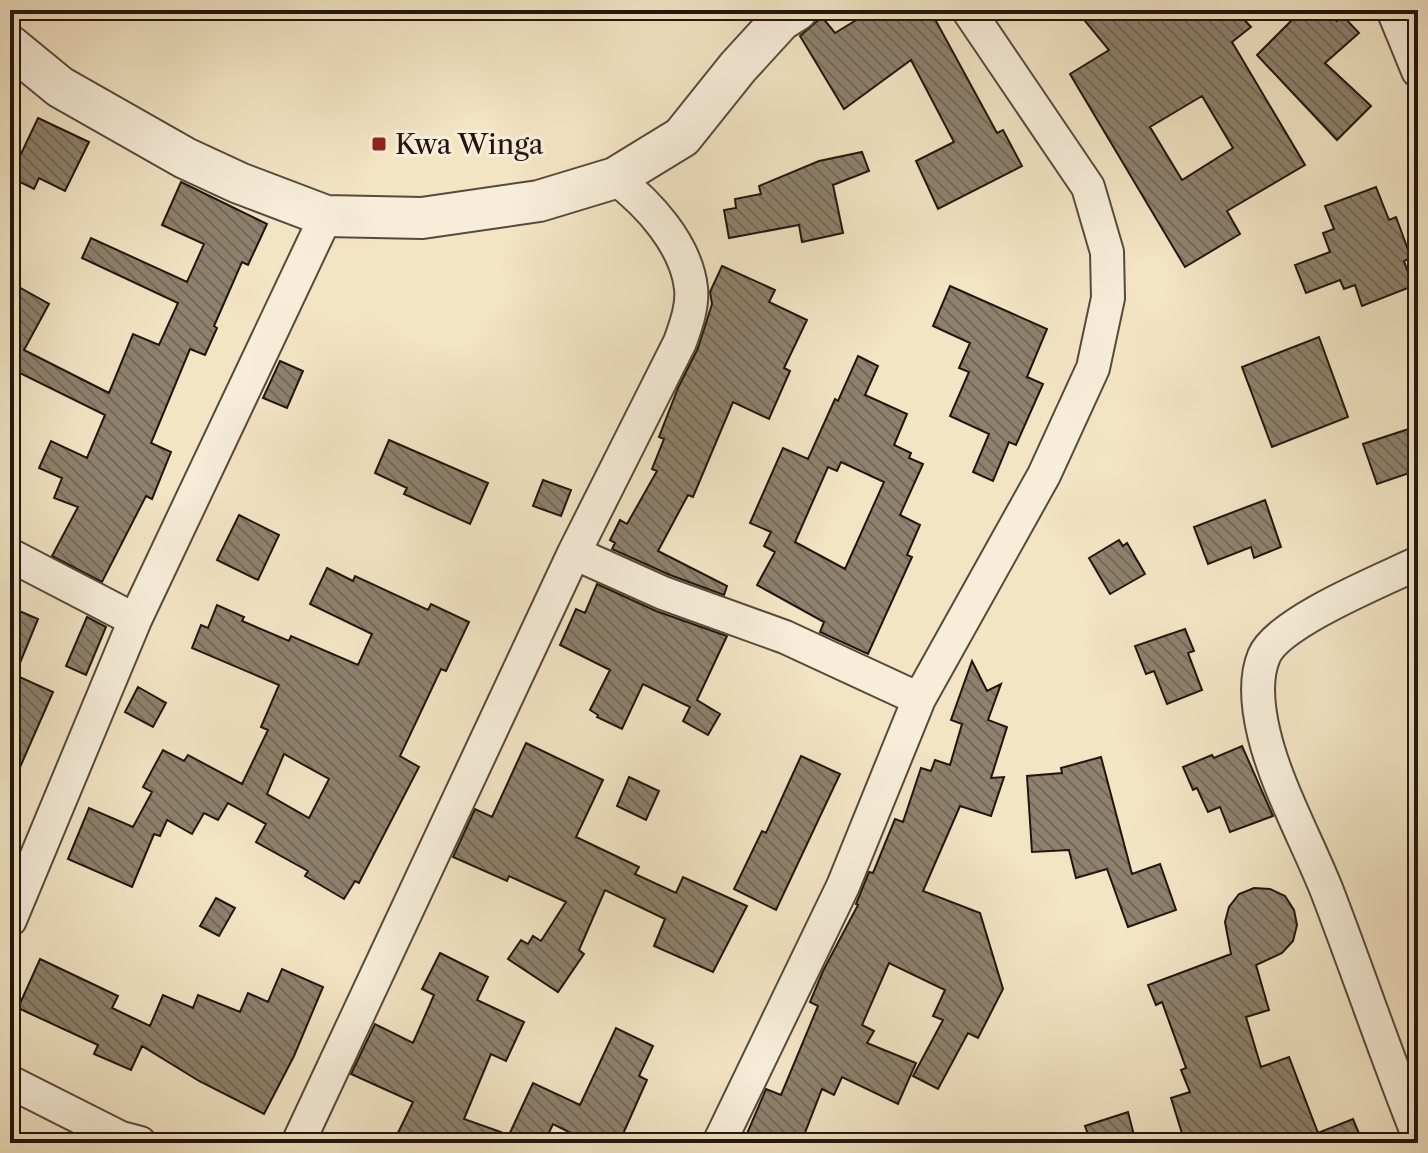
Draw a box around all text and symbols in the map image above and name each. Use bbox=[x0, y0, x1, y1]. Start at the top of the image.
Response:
place label: Kwa Winga bbox=[395, 127, 544, 161]
marker: Kwa Winga bbox=[370, 135, 388, 153]

